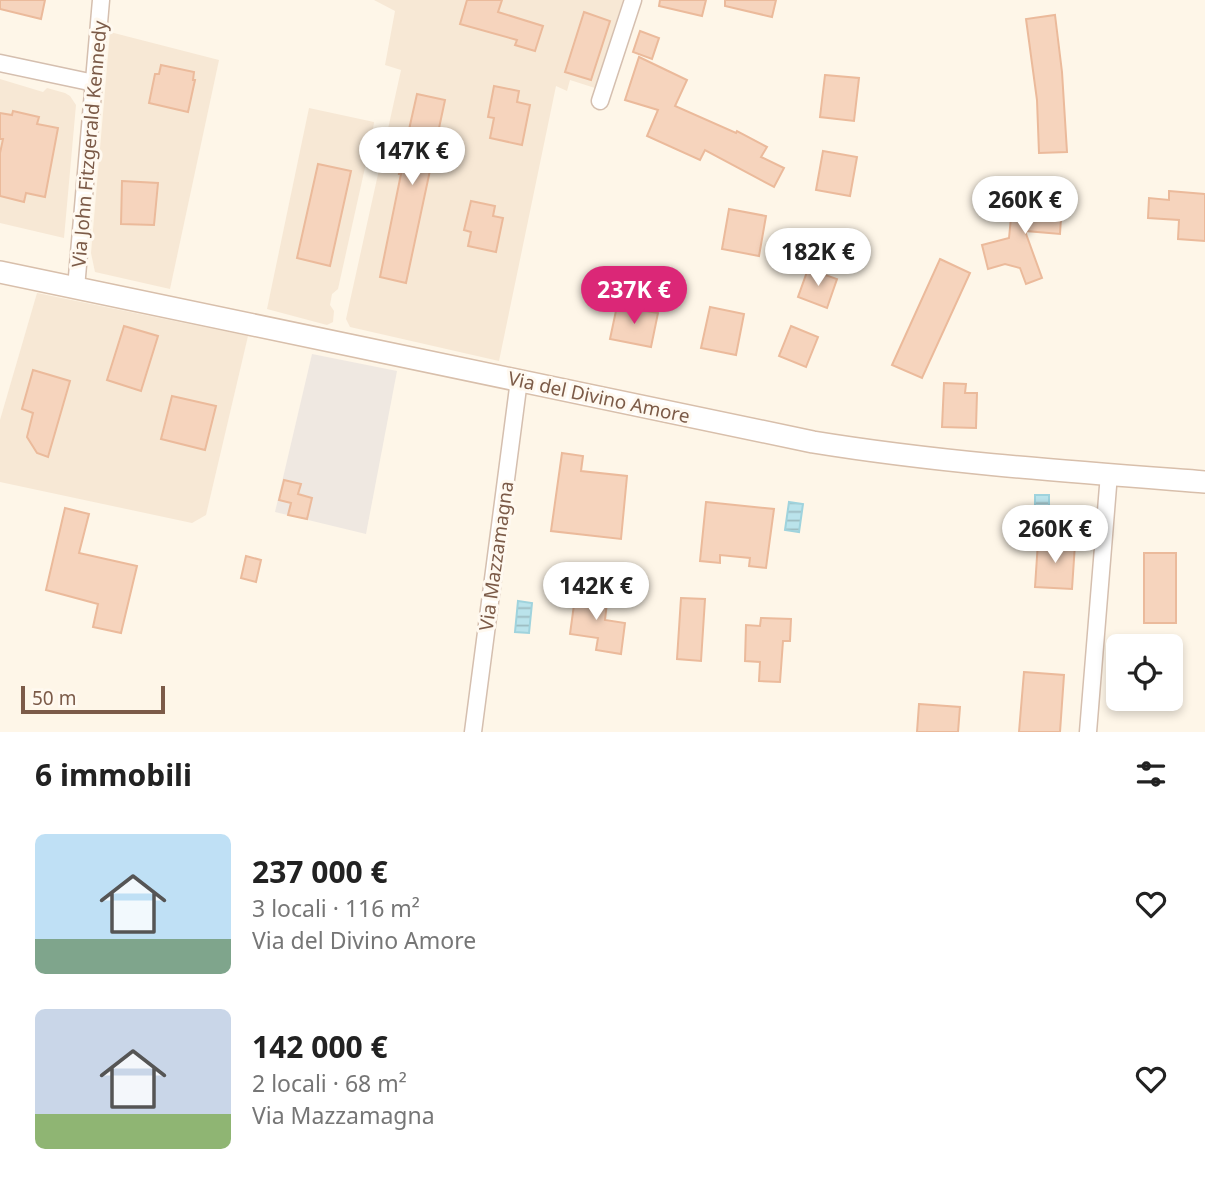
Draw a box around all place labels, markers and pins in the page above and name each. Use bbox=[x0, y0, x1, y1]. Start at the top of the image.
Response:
pin: 147K € bbox=[355, 128, 469, 187]
pin: 260K € bbox=[968, 176, 1082, 236]
pin: 182K € bbox=[761, 229, 875, 288]
pin: 237K € bbox=[577, 266, 691, 326]
pin: 260K € bbox=[998, 505, 1112, 565]
pin: 142K € bbox=[539, 562, 653, 622]

